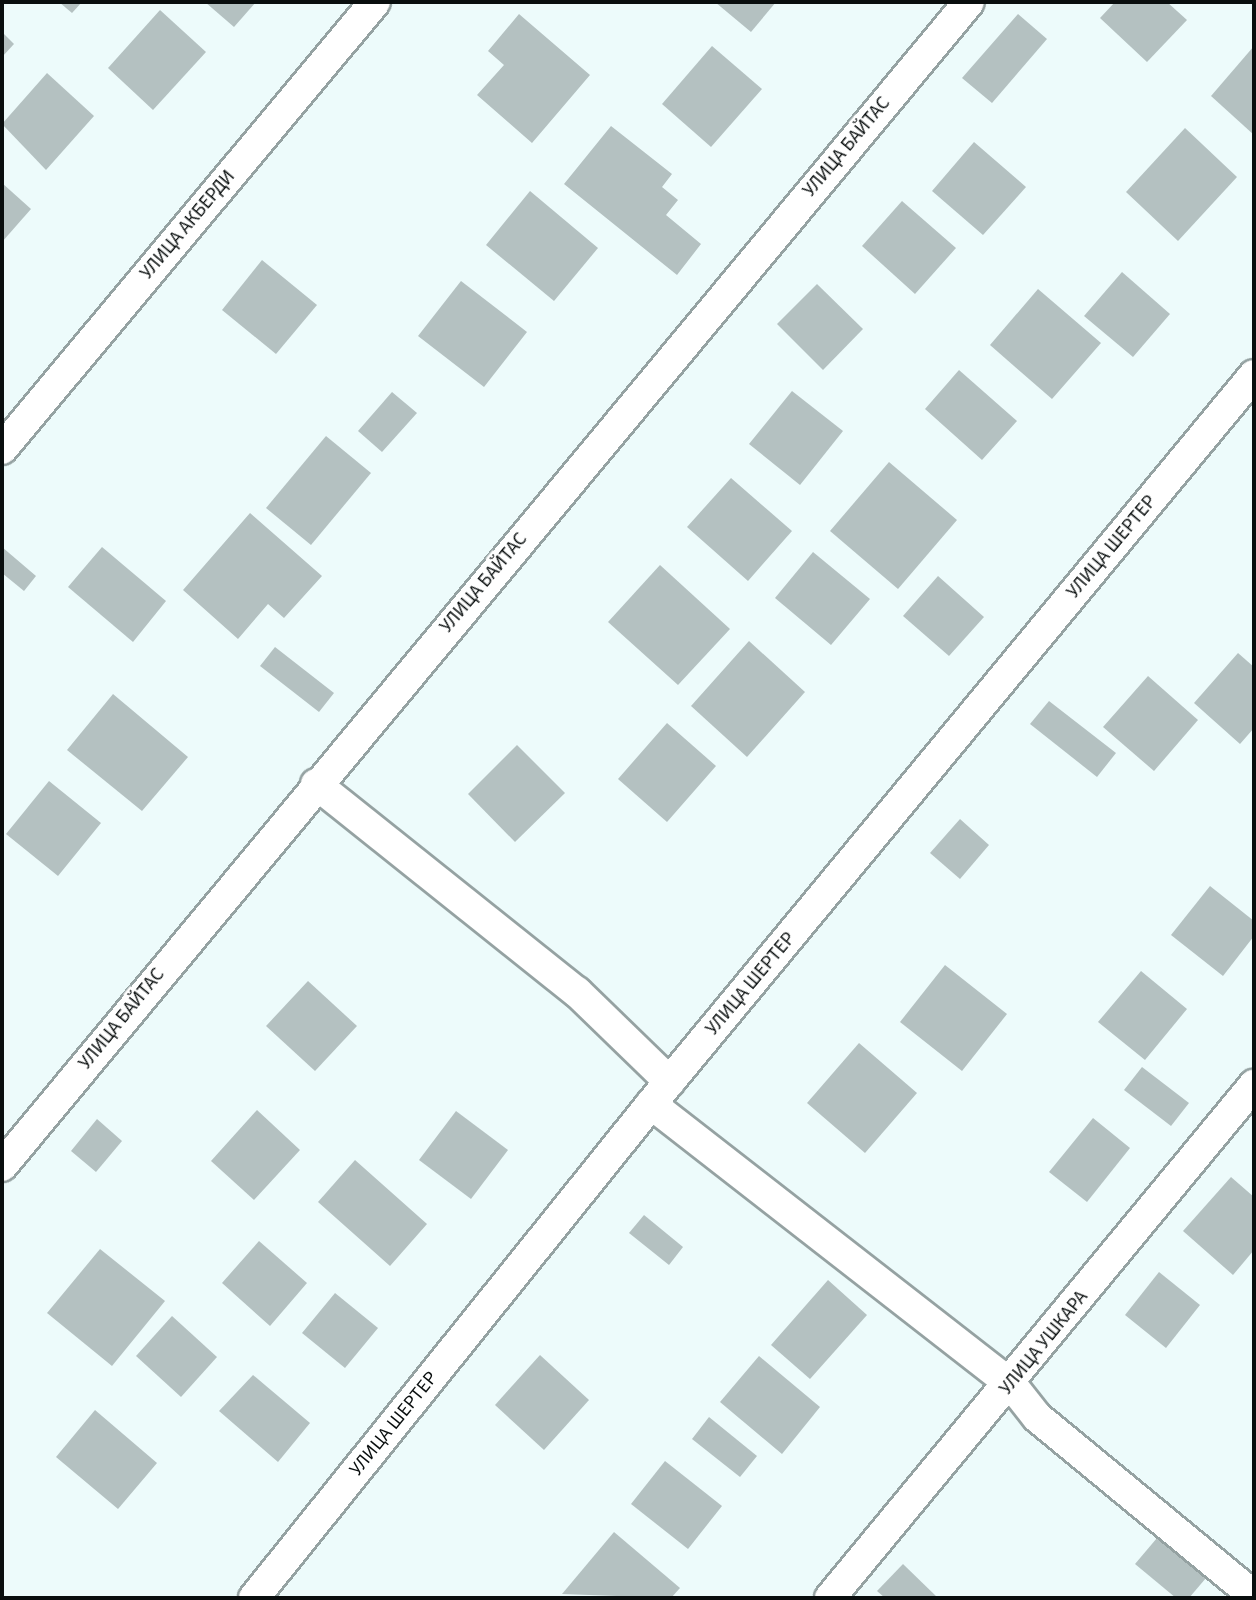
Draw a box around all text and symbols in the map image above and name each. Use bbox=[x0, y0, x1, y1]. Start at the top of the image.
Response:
street label: УЛИЦА БАЙТАС bbox=[799, 92, 895, 202]
street label: УЛИЦА АКБЕРДИ bbox=[136, 166, 240, 284]
street label: УЛИЦА ШЕРТЕР bbox=[1062, 491, 1162, 603]
street label: УЛИЦА БАЙТАС bbox=[436, 528, 532, 638]
street label: УЛИЦА ШЕРТЕР bbox=[701, 928, 801, 1040]
street label: УЛИЦА БАЙТАС bbox=[74, 964, 170, 1074]
street label: УЛИЦА УШКАРА bbox=[995, 1286, 1093, 1400]
street label: УЛИЦА ШЕРТЕР bbox=[345, 1367, 443, 1481]

